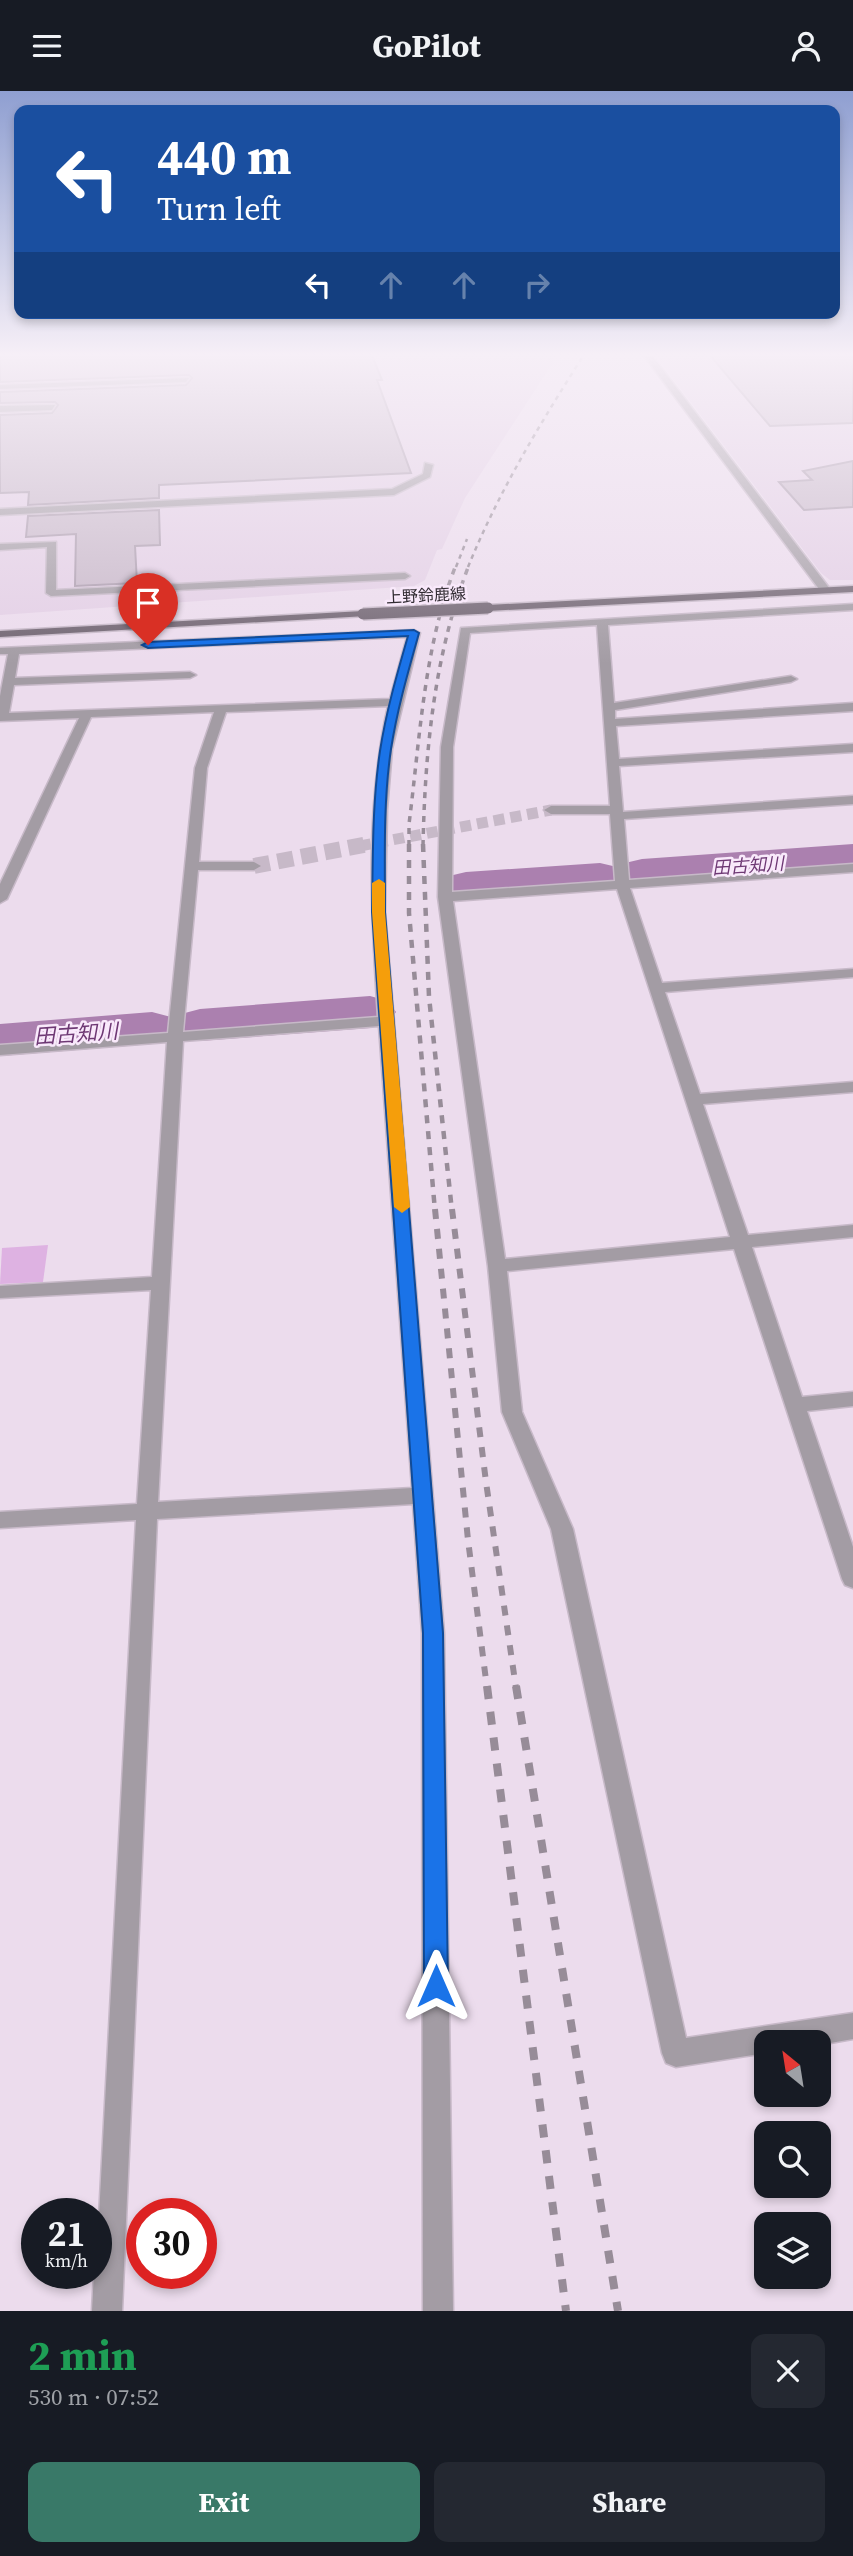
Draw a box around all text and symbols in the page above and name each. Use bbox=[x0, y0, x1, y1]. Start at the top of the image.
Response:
text: GoPilot bbox=[372, 24, 481, 68]
icon: menu bbox=[28, 27, 66, 65]
icon: person bbox=[787, 27, 825, 65]
text: 440 m bbox=[157, 123, 292, 190]
icon: left bbox=[42, 133, 133, 224]
text: Turn left bbox=[157, 187, 281, 231]
icon: left bbox=[299, 266, 337, 304]
icon: ahead bbox=[372, 266, 410, 304]
icon: ahead bbox=[445, 266, 483, 304]
icon: right bbox=[518, 266, 556, 304]
pin bbox=[118, 573, 178, 645]
street label: 上野鈴鹿線 bbox=[385, 582, 467, 608]
icon: arrive bbox=[129, 584, 167, 622]
water label: 田古知川 bbox=[711, 850, 787, 880]
water label: 田古知川 bbox=[33, 1016, 121, 1051]
position arrow bbox=[399, 1949, 473, 2023]
north arrow bbox=[754, 2030, 831, 2107]
map controls bbox=[754, 2030, 831, 2289]
button: search bbox=[754, 2121, 831, 2198]
speed limit sign: 30 bbox=[126, 2198, 217, 2289]
text: 21 bbox=[48, 2210, 85, 2258]
button: layers bbox=[754, 2212, 831, 2289]
text: km/h bbox=[45, 2248, 88, 2273]
text: 2 min bbox=[28, 2326, 137, 2384]
button: close bbox=[751, 2334, 825, 2408]
text: 530 m · 07:52 bbox=[28, 2381, 159, 2413]
button: Exit bbox=[28, 2462, 420, 2542]
button: Share bbox=[434, 2462, 825, 2542]

